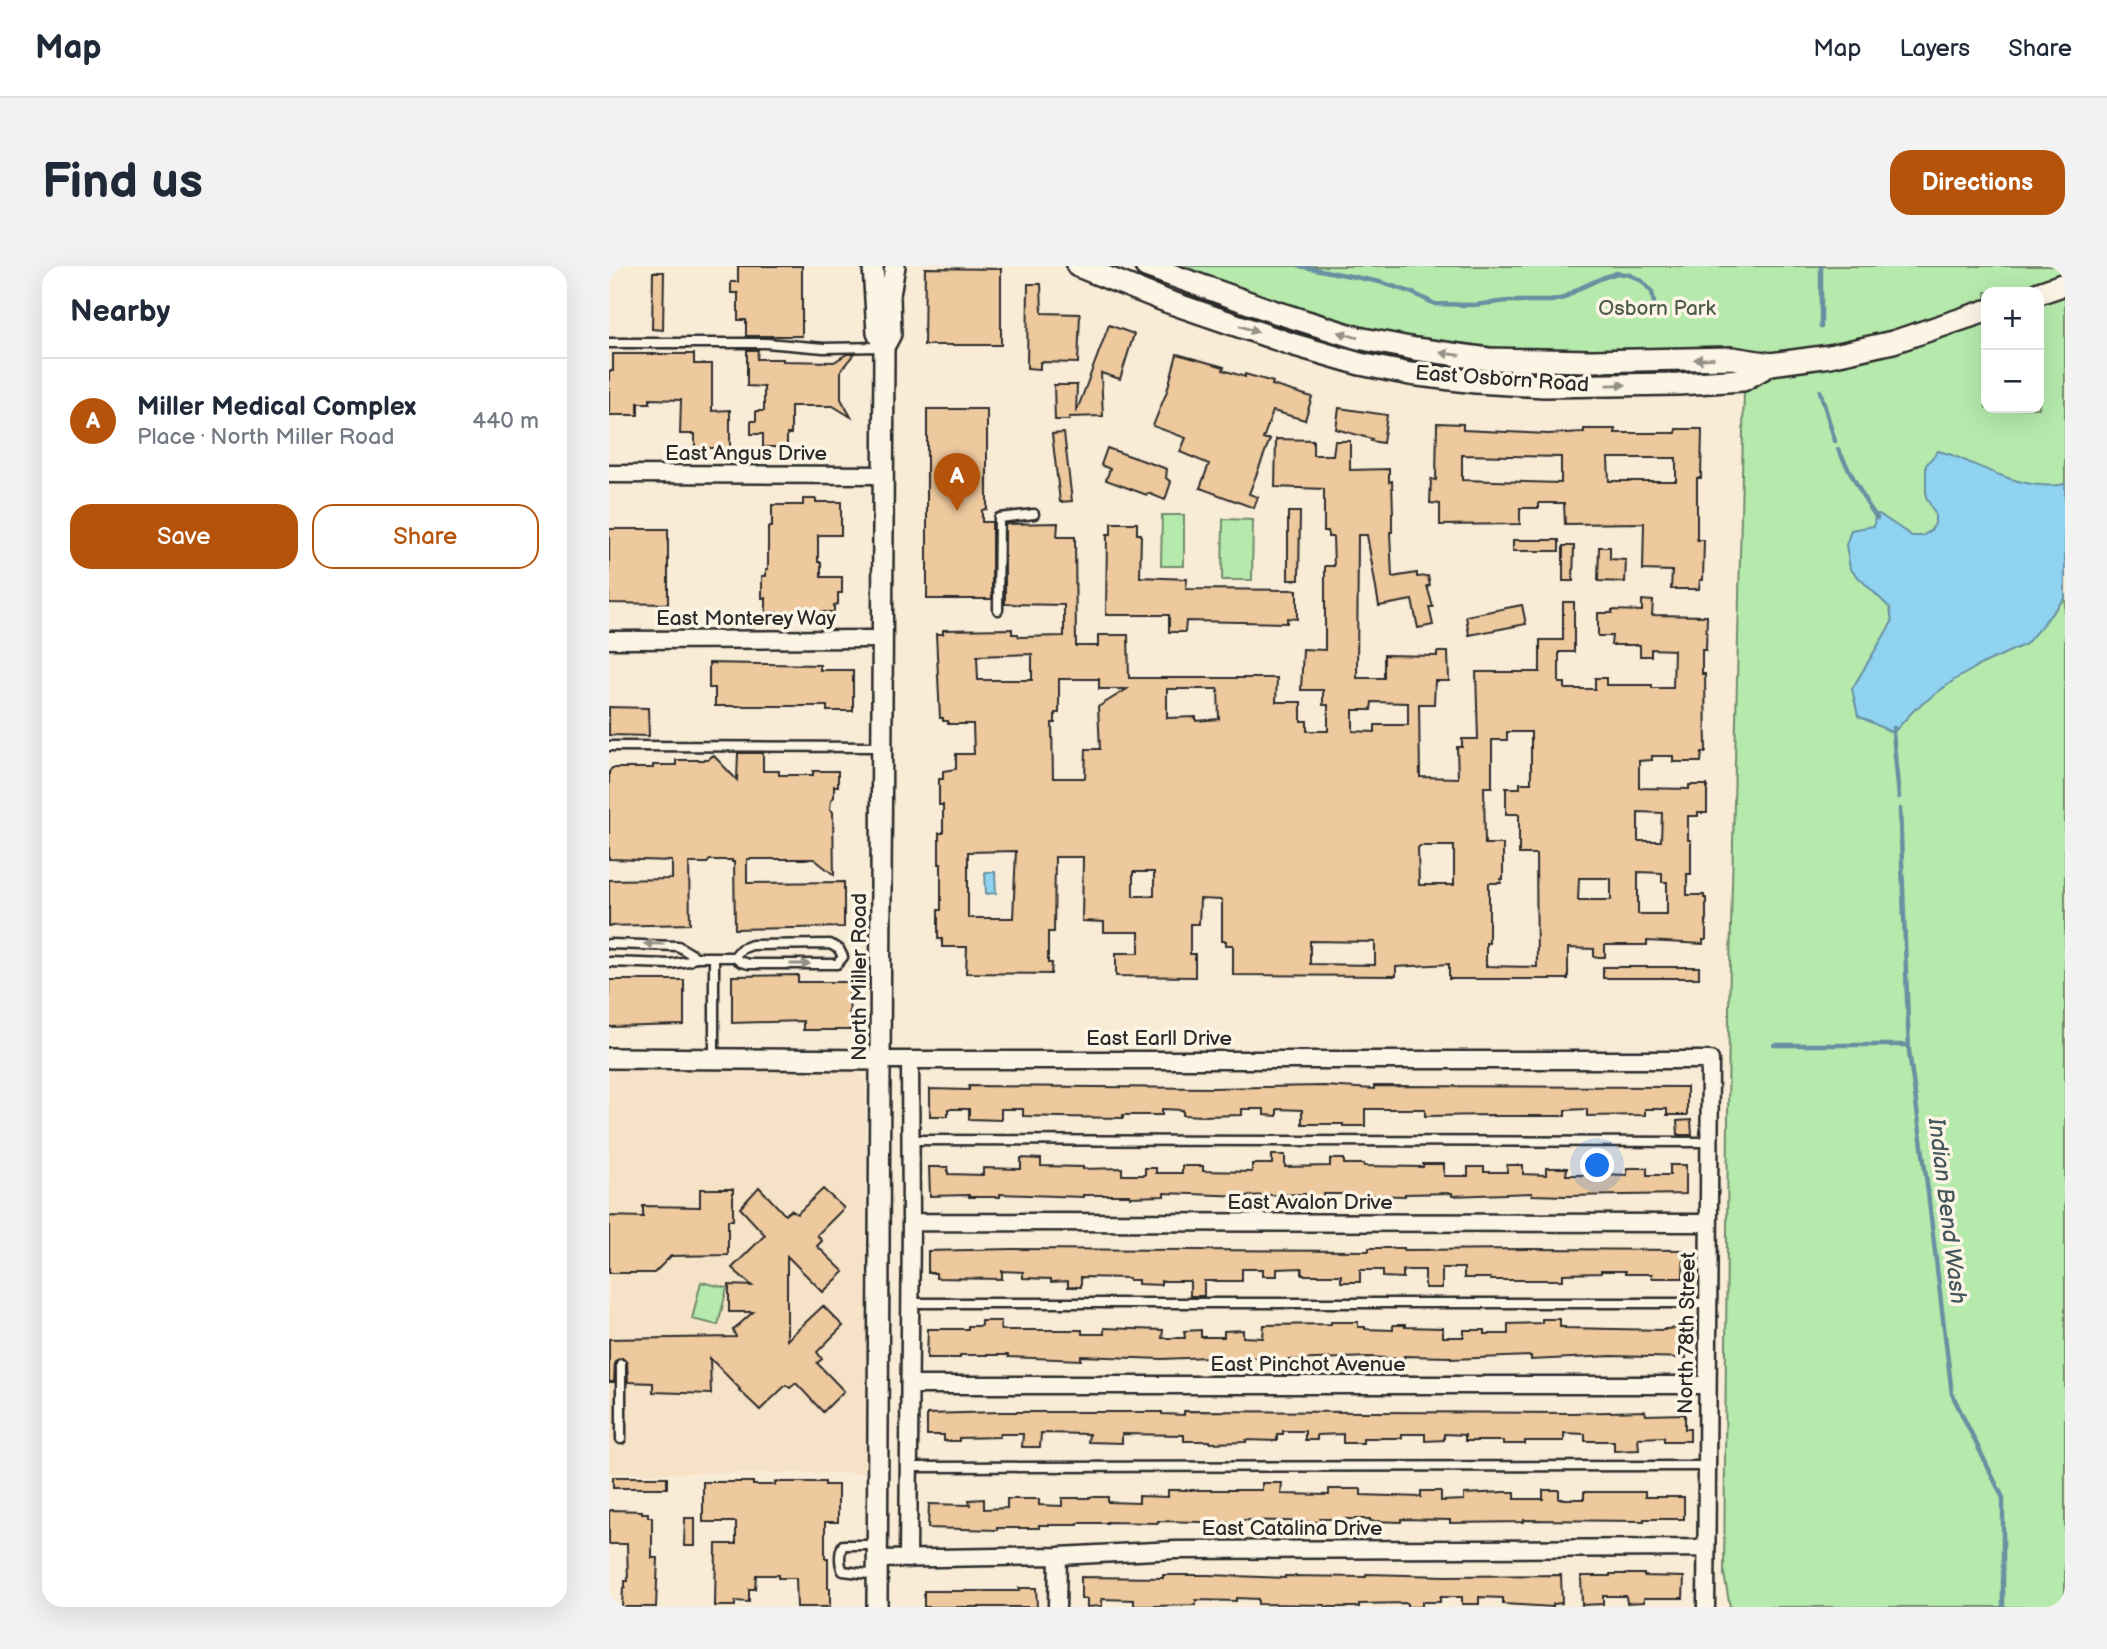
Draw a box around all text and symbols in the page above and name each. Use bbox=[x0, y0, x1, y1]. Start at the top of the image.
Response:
text: Map bbox=[35, 28, 101, 68]
text: Map bbox=[1813, 34, 1861, 63]
text: Layers bbox=[1899, 34, 1970, 63]
text: Share bbox=[2008, 34, 2072, 63]
button: Directions bbox=[1890, 150, 2065, 215]
text: Find us bbox=[42, 153, 203, 212]
map controls bbox=[1981, 287, 2044, 413]
button: + bbox=[1981, 287, 2044, 350]
text: Nearby bbox=[70, 294, 170, 330]
park label: Osborn Park bbox=[1598, 296, 1716, 321]
one-way arrow bbox=[1238, 324, 1259, 335]
one-way arrow bbox=[1337, 329, 1358, 339]
one-way arrow bbox=[1439, 349, 1461, 360]
button: − bbox=[1981, 350, 2044, 413]
one-way arrow bbox=[1692, 354, 1714, 365]
street label: East Osborn Road bbox=[1414, 360, 1590, 398]
one-way arrow bbox=[1605, 379, 1627, 391]
text: Miller Medical Complex bbox=[137, 392, 416, 423]
text: A bbox=[86, 407, 100, 435]
text: 440 m bbox=[472, 407, 539, 435]
text: Place · North Miller Road bbox=[137, 423, 394, 451]
street label: East Angus Drive bbox=[665, 441, 827, 466]
pin: A bbox=[934, 453, 980, 511]
button: Save bbox=[70, 504, 298, 569]
button: Share bbox=[312, 504, 539, 569]
street label: East Monterey Way bbox=[656, 606, 837, 631]
street label: North Miller Road bbox=[847, 893, 872, 1061]
one-way arrow bbox=[643, 939, 665, 950]
one-way arrow bbox=[789, 958, 811, 970]
street label: East Earll Drive bbox=[1086, 1026, 1232, 1051]
water label: Indian Bend Wash bbox=[1922, 1115, 1972, 1306]
your location bbox=[1580, 1148, 1614, 1182]
street label: East Avalon Drive bbox=[1227, 1190, 1393, 1215]
street label: North 78th Street bbox=[1673, 1251, 1701, 1414]
street label: East Pinchot Avenue bbox=[1210, 1352, 1406, 1377]
street label: East Catalina Drive bbox=[1201, 1516, 1383, 1541]

